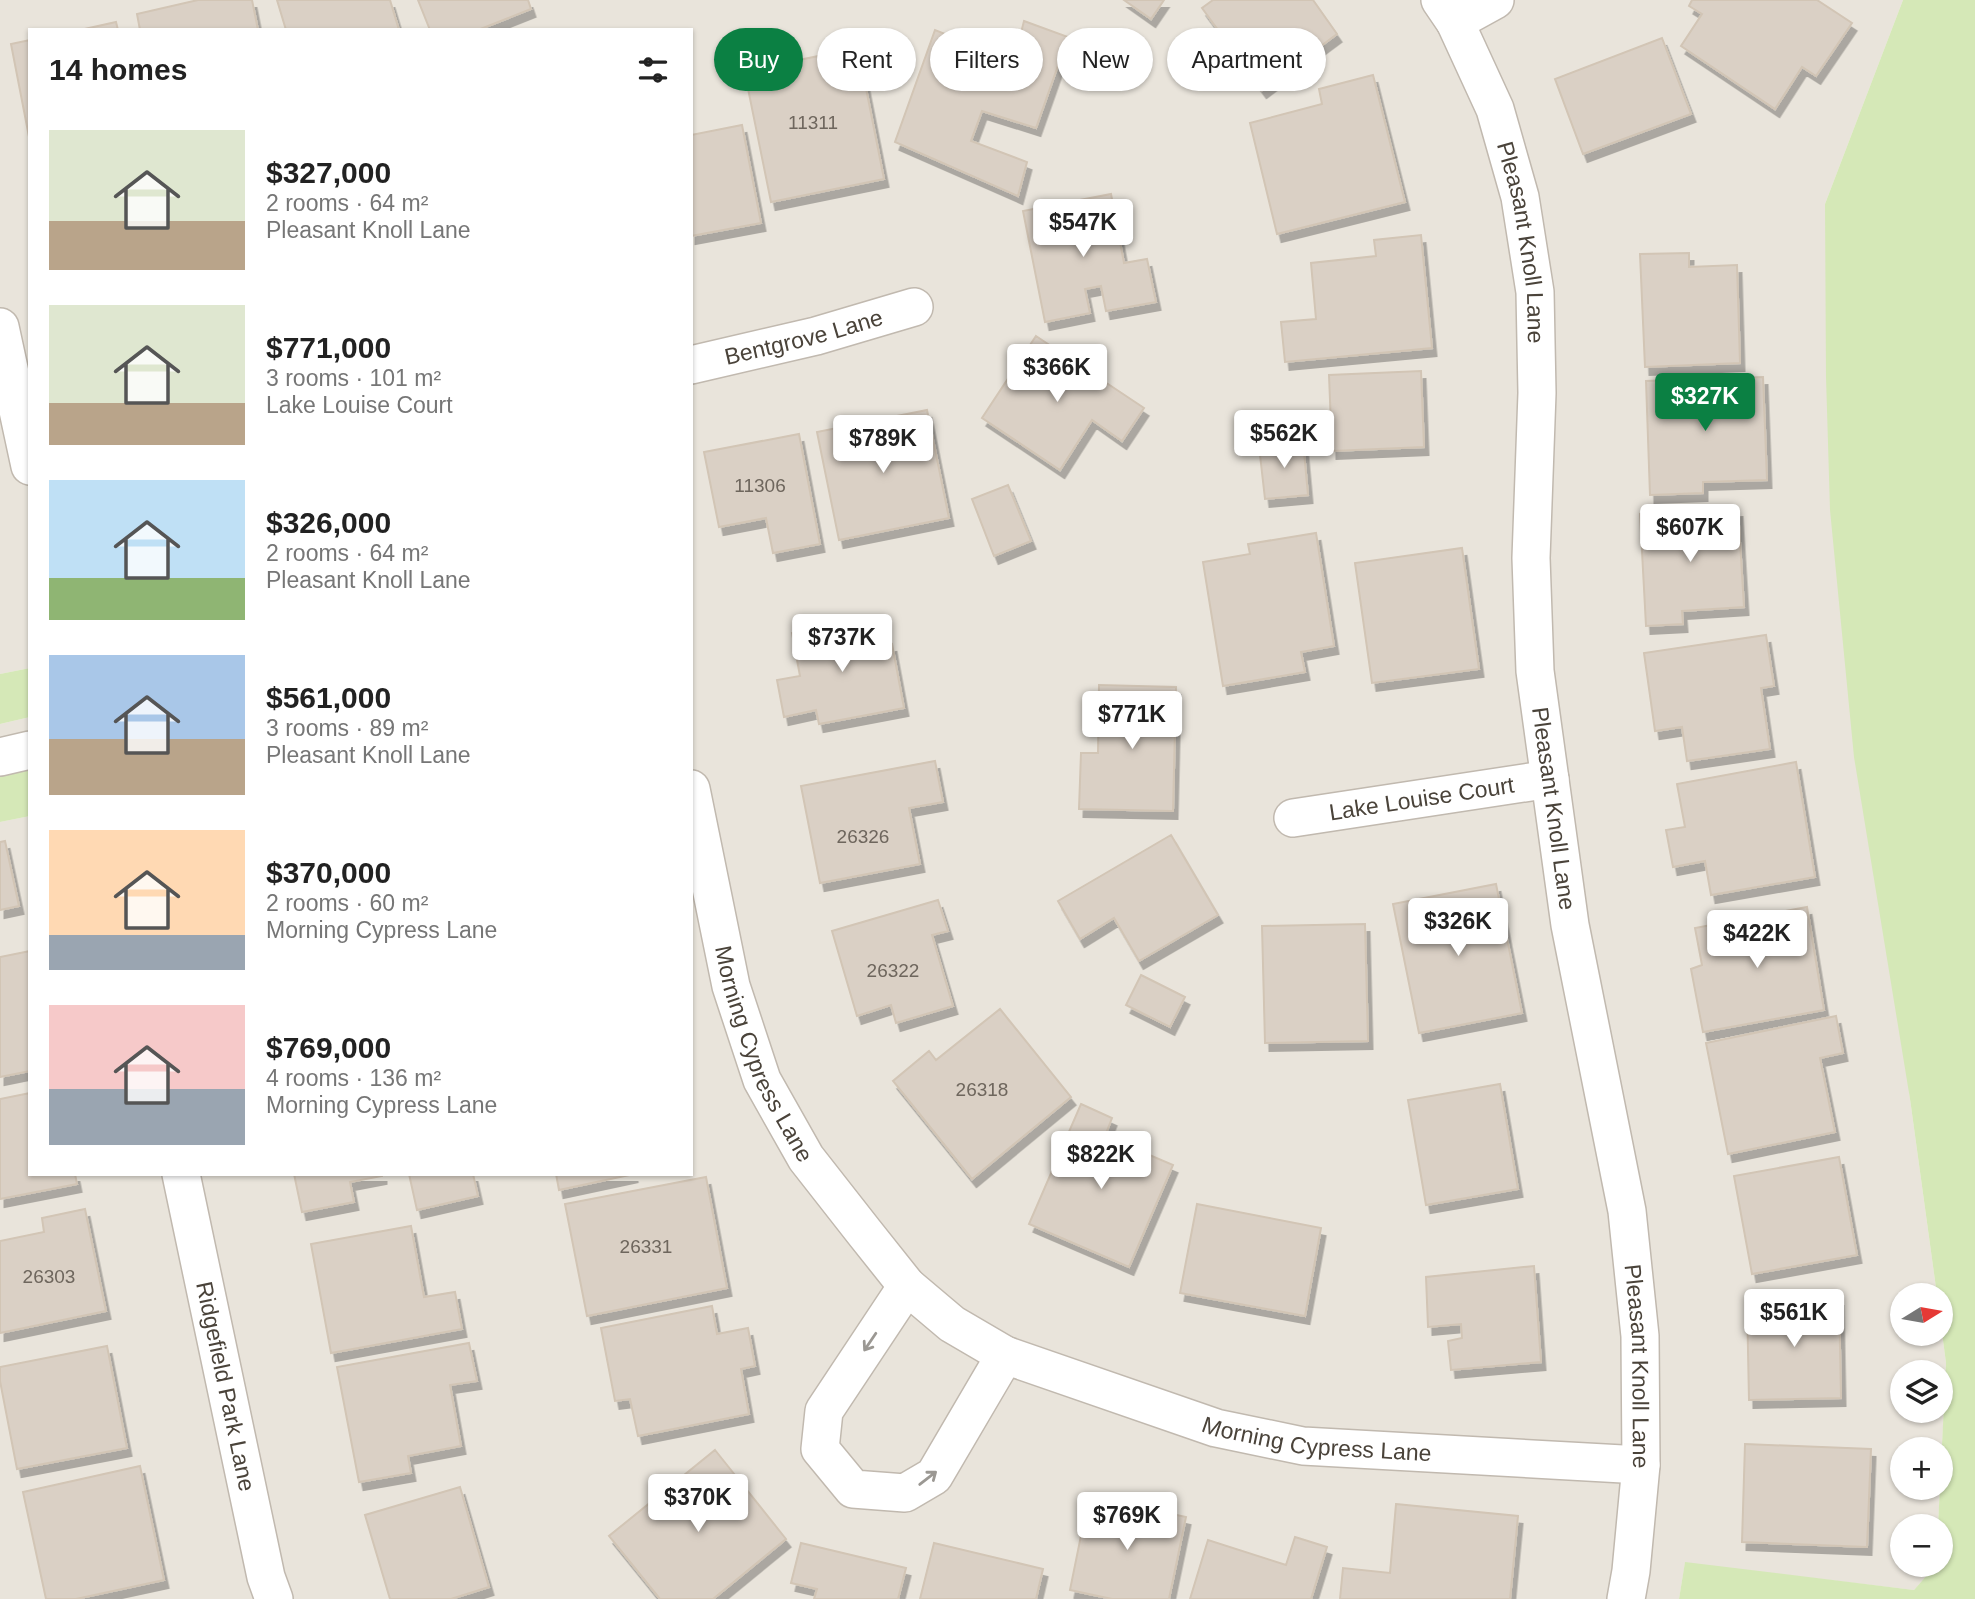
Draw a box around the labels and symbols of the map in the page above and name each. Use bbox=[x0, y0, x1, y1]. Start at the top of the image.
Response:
house number: 11311 bbox=[788, 112, 838, 133]
street label: Pleasant Knoll Lane bbox=[1492, 138, 1549, 344]
pin: $547K bbox=[1034, 200, 1132, 259]
street label: Bentgrove Lane bbox=[722, 304, 886, 370]
pin: $366K bbox=[1008, 344, 1106, 404]
pin: $327K bbox=[1656, 374, 1754, 433]
pin: $562K bbox=[1235, 410, 1333, 470]
pin: $789K bbox=[834, 416, 932, 475]
house number: 11306 bbox=[734, 475, 786, 496]
pin: $607K bbox=[1641, 504, 1739, 564]
pin: $737K bbox=[793, 614, 891, 674]
pin: $771K bbox=[1083, 692, 1181, 751]
street label: Pleasant Knoll Lane bbox=[1527, 705, 1581, 912]
street label: Lake Louise Court bbox=[1327, 772, 1516, 825]
house number: 26326 bbox=[837, 826, 889, 847]
pin: $326K bbox=[1409, 898, 1507, 958]
pin: $422K bbox=[1708, 911, 1806, 970]
street label: Morning Cypress Lane bbox=[710, 943, 818, 1166]
house number: 26322 bbox=[867, 960, 919, 981]
house number: 26318 bbox=[956, 1079, 1008, 1100]
pin: $822K bbox=[1052, 1132, 1150, 1191]
house number: 26331 bbox=[620, 1236, 672, 1257]
street label: Pleasant Knoll Lane bbox=[1620, 1263, 1654, 1469]
house number: 26303 bbox=[23, 1266, 75, 1287]
street label: Ridgefield Park Lane bbox=[191, 1279, 261, 1494]
north arrow bbox=[1890, 1283, 1953, 1346]
pin: $561K bbox=[1745, 1290, 1843, 1349]
one-way arrow bbox=[862, 1332, 876, 1352]
street label: Morning Cypress Lane bbox=[1199, 1411, 1432, 1466]
one-way arrow bbox=[918, 1471, 937, 1486]
pin: $370K bbox=[649, 1474, 747, 1534]
pin: $769K bbox=[1078, 1492, 1176, 1552]

